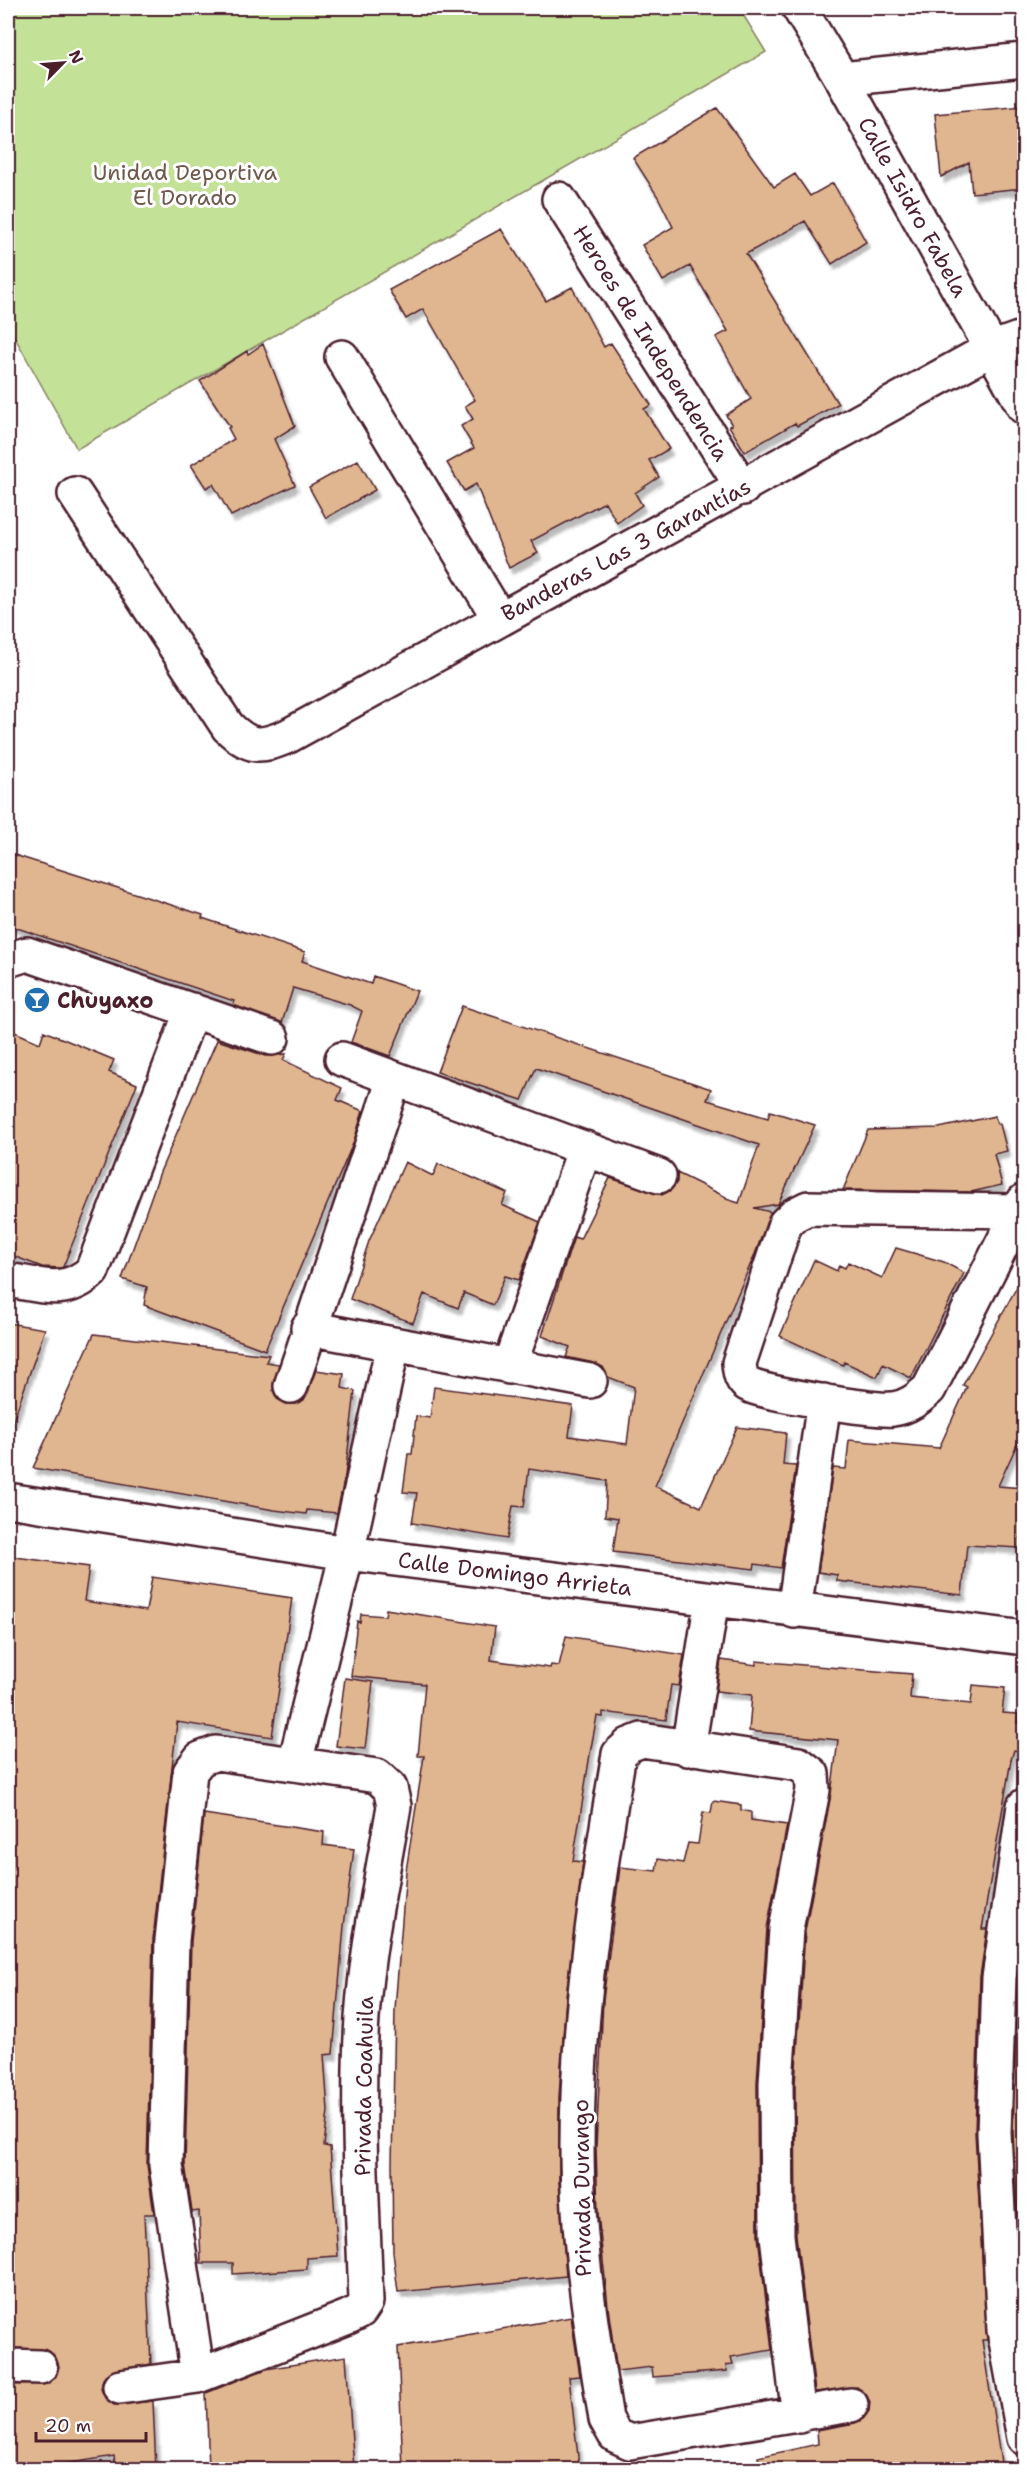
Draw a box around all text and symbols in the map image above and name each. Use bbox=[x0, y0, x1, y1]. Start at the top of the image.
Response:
north arrow bbox=[33, 33, 93, 93]
text: N bbox=[64, 47, 88, 67]
street label: Calle Isidro Fabela bbox=[851, 112, 975, 303]
park label: Unidad Deportiva El Dorado bbox=[93, 158, 278, 212]
street label: Heroes de Independencia bbox=[566, 219, 736, 467]
street label: Banderas Las 3 Garantías bbox=[496, 472, 756, 628]
bar icon: Chuyaxo bbox=[22, 985, 52, 1015]
place label: Chuyaxo bbox=[57, 986, 153, 1015]
street label: Calle Domingo Arrieta bbox=[396, 1545, 634, 1603]
street label: Privada Coahuila bbox=[348, 1995, 380, 2176]
street label: Privada Durango bbox=[566, 2099, 598, 2277]
scale bar bbox=[36, 2405, 146, 2443]
text: 20 m bbox=[45, 2414, 91, 2438]

